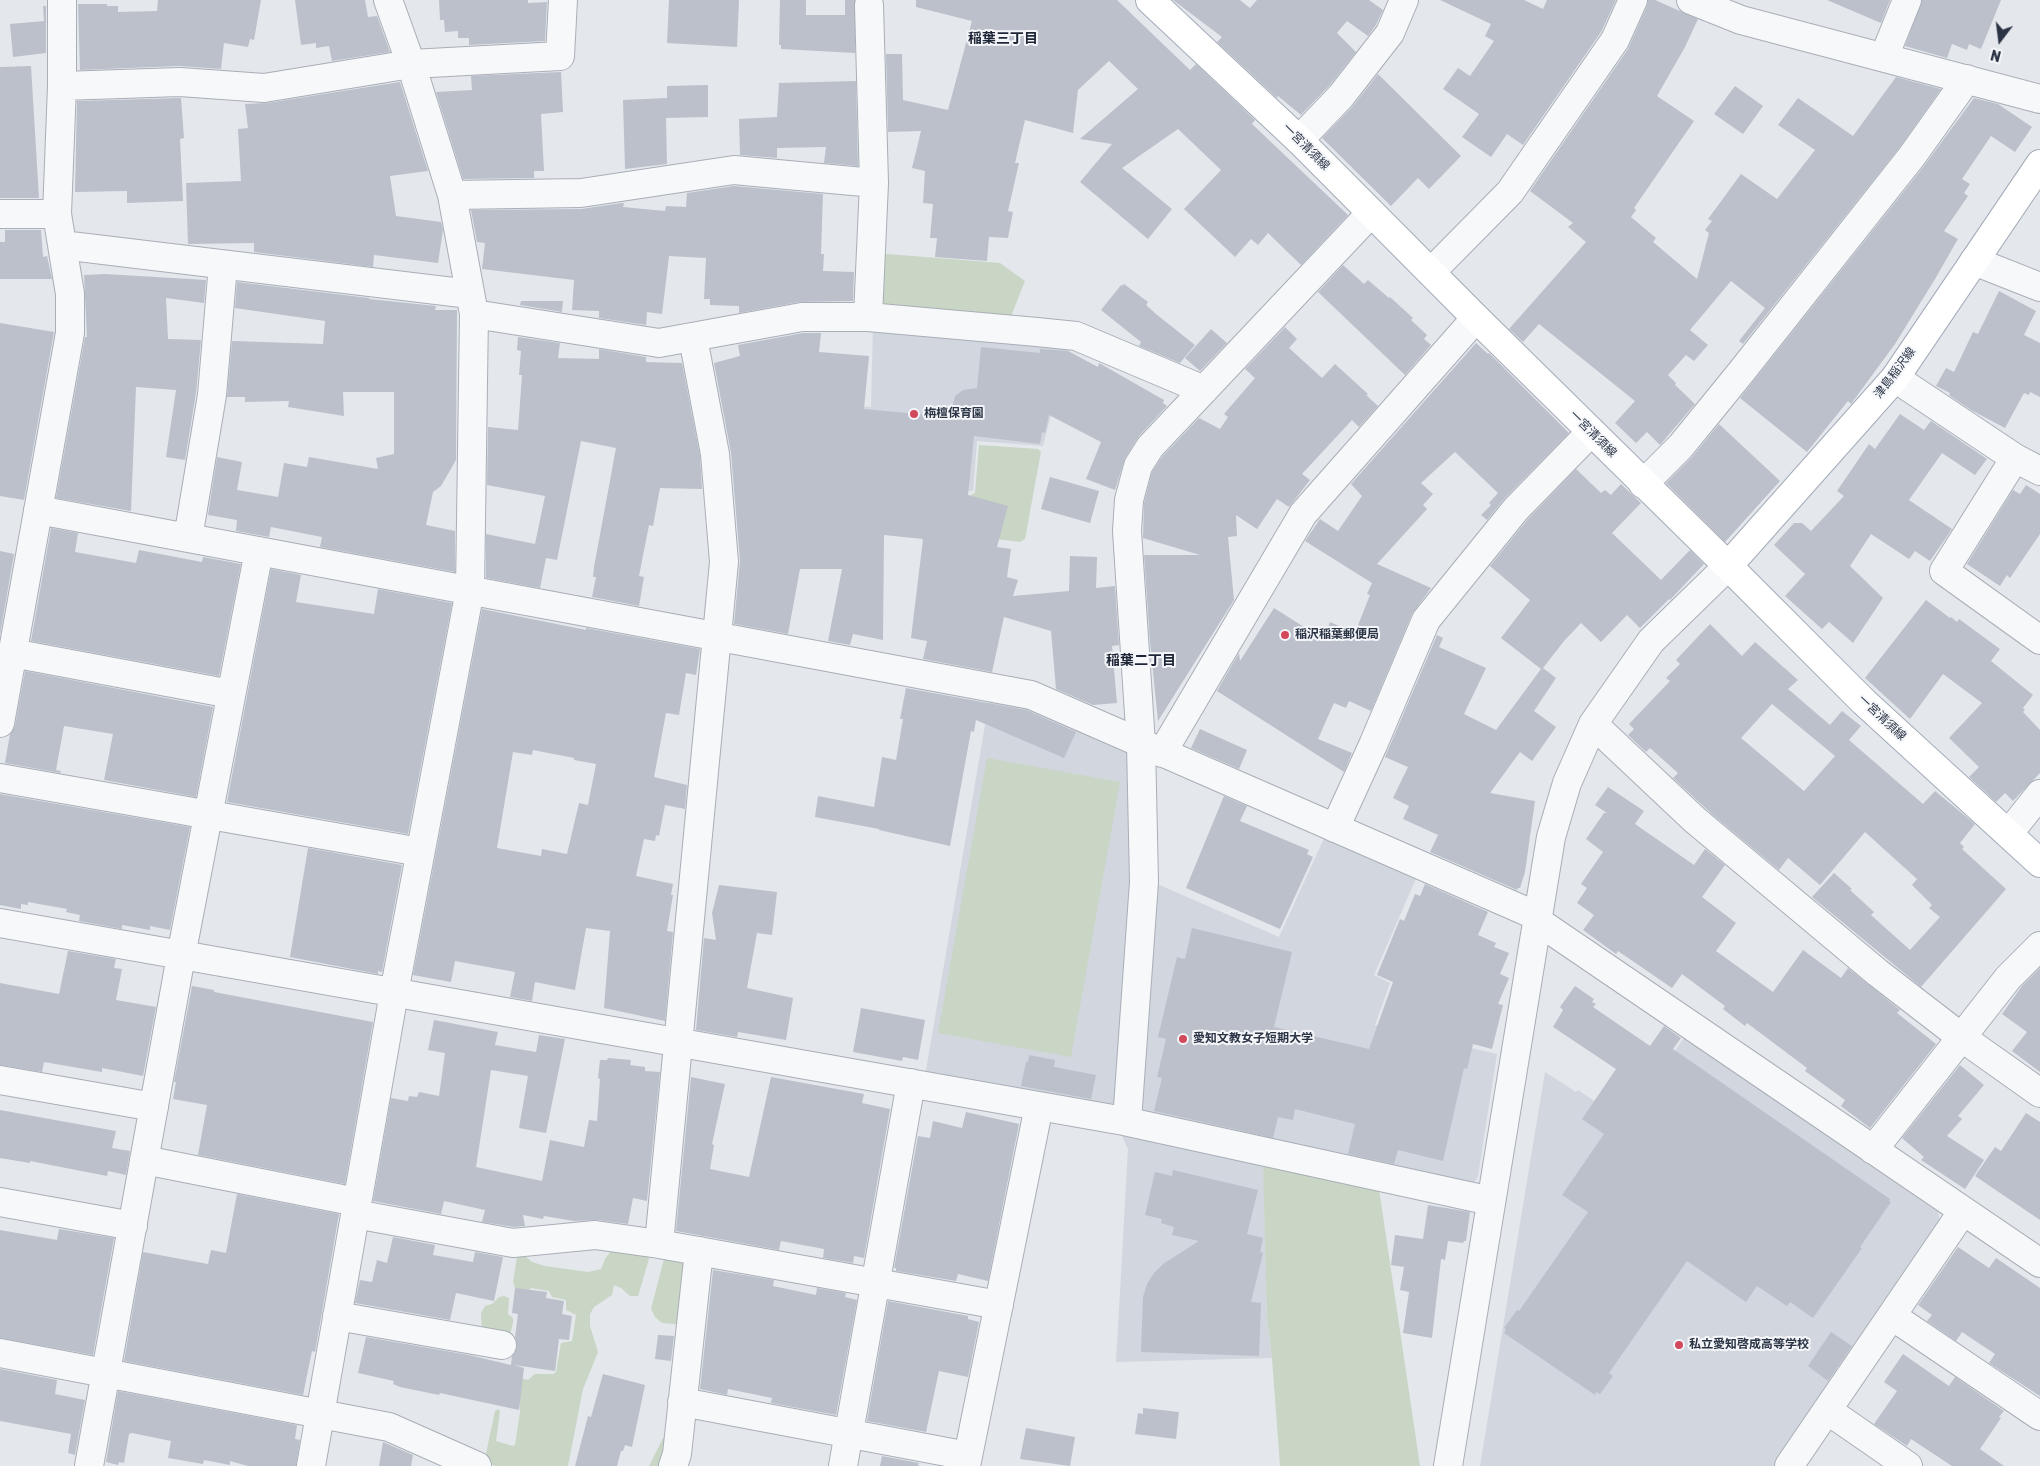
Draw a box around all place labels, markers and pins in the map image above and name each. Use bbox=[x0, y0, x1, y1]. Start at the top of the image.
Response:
place label: 栴檀保育園 bbox=[924, 407, 984, 421]
marker: 栴檀保育園 bbox=[908, 408, 920, 420]
place label: 稲沢稲葉郵便局 bbox=[1295, 628, 1379, 642]
marker: 稲沢稲葉郵便局 bbox=[1279, 629, 1291, 641]
place label: 愛知文教女子短期大学 bbox=[1193, 1032, 1313, 1046]
marker: 愛知文教女子短期大学 bbox=[1177, 1033, 1189, 1045]
place label: 私立愛知啓成高等学校 bbox=[1689, 1338, 1809, 1352]
marker: 私立愛知啓成高等学校 bbox=[1673, 1339, 1685, 1351]

